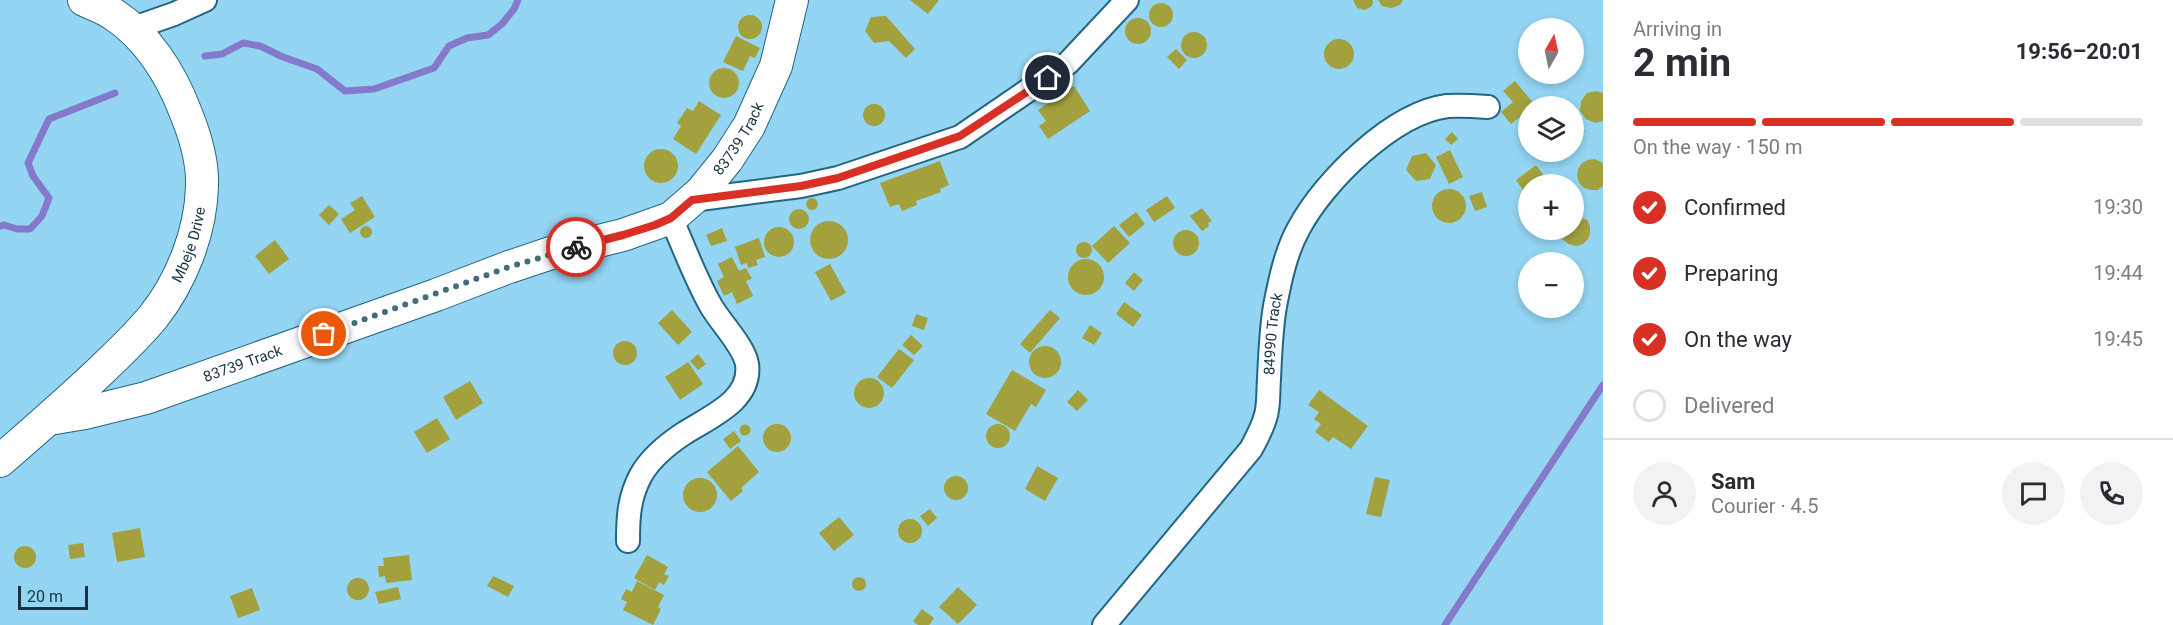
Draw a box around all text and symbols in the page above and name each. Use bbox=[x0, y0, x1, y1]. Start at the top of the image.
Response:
text: Arriving in bbox=[1633, 17, 1722, 41]
north arrow bbox=[1518, 18, 1584, 84]
map controls bbox=[1518, 18, 1584, 318]
text: 19:56–20:01 bbox=[2016, 39, 2143, 64]
text: 2 min bbox=[1633, 40, 1731, 86]
pin bbox=[1022, 52, 1073, 103]
icon: home bbox=[1031, 61, 1064, 94]
button: layers bbox=[1518, 96, 1584, 162]
street label: 83739 Track bbox=[709, 99, 768, 179]
text: On the way · 150 m bbox=[1633, 135, 1802, 159]
button: + bbox=[1518, 174, 1584, 240]
icon: check bbox=[1633, 191, 1666, 224]
text: Confirmed bbox=[1684, 195, 1786, 220]
text: 19:30 bbox=[2093, 195, 2143, 219]
street label: Mbeje Drive bbox=[168, 206, 209, 285]
courier bbox=[546, 217, 606, 277]
icon: bike bbox=[560, 231, 593, 264]
button: − bbox=[1518, 252, 1584, 318]
icon: check bbox=[1633, 257, 1666, 290]
text: Preparing bbox=[1684, 261, 1778, 286]
text: 19:44 bbox=[2093, 261, 2143, 285]
street label: 84990 Track bbox=[1260, 291, 1286, 375]
pin bbox=[298, 308, 349, 359]
icon: bag bbox=[307, 317, 340, 350]
icon: check bbox=[1633, 323, 1666, 356]
text: On the way bbox=[1684, 327, 1792, 352]
text: 19:45 bbox=[2093, 327, 2143, 351]
street label: 83739 Track bbox=[201, 341, 285, 386]
text: Delivered bbox=[1684, 393, 1774, 418]
button: person bbox=[1633, 462, 1696, 525]
button: chat bbox=[2002, 462, 2065, 525]
button: phone bbox=[2080, 462, 2143, 525]
text: Sam bbox=[1711, 469, 1755, 494]
text: Courier · 4.5 bbox=[1711, 494, 1818, 518]
scale bar bbox=[18, 583, 88, 610]
text: 20 m bbox=[27, 587, 63, 606]

